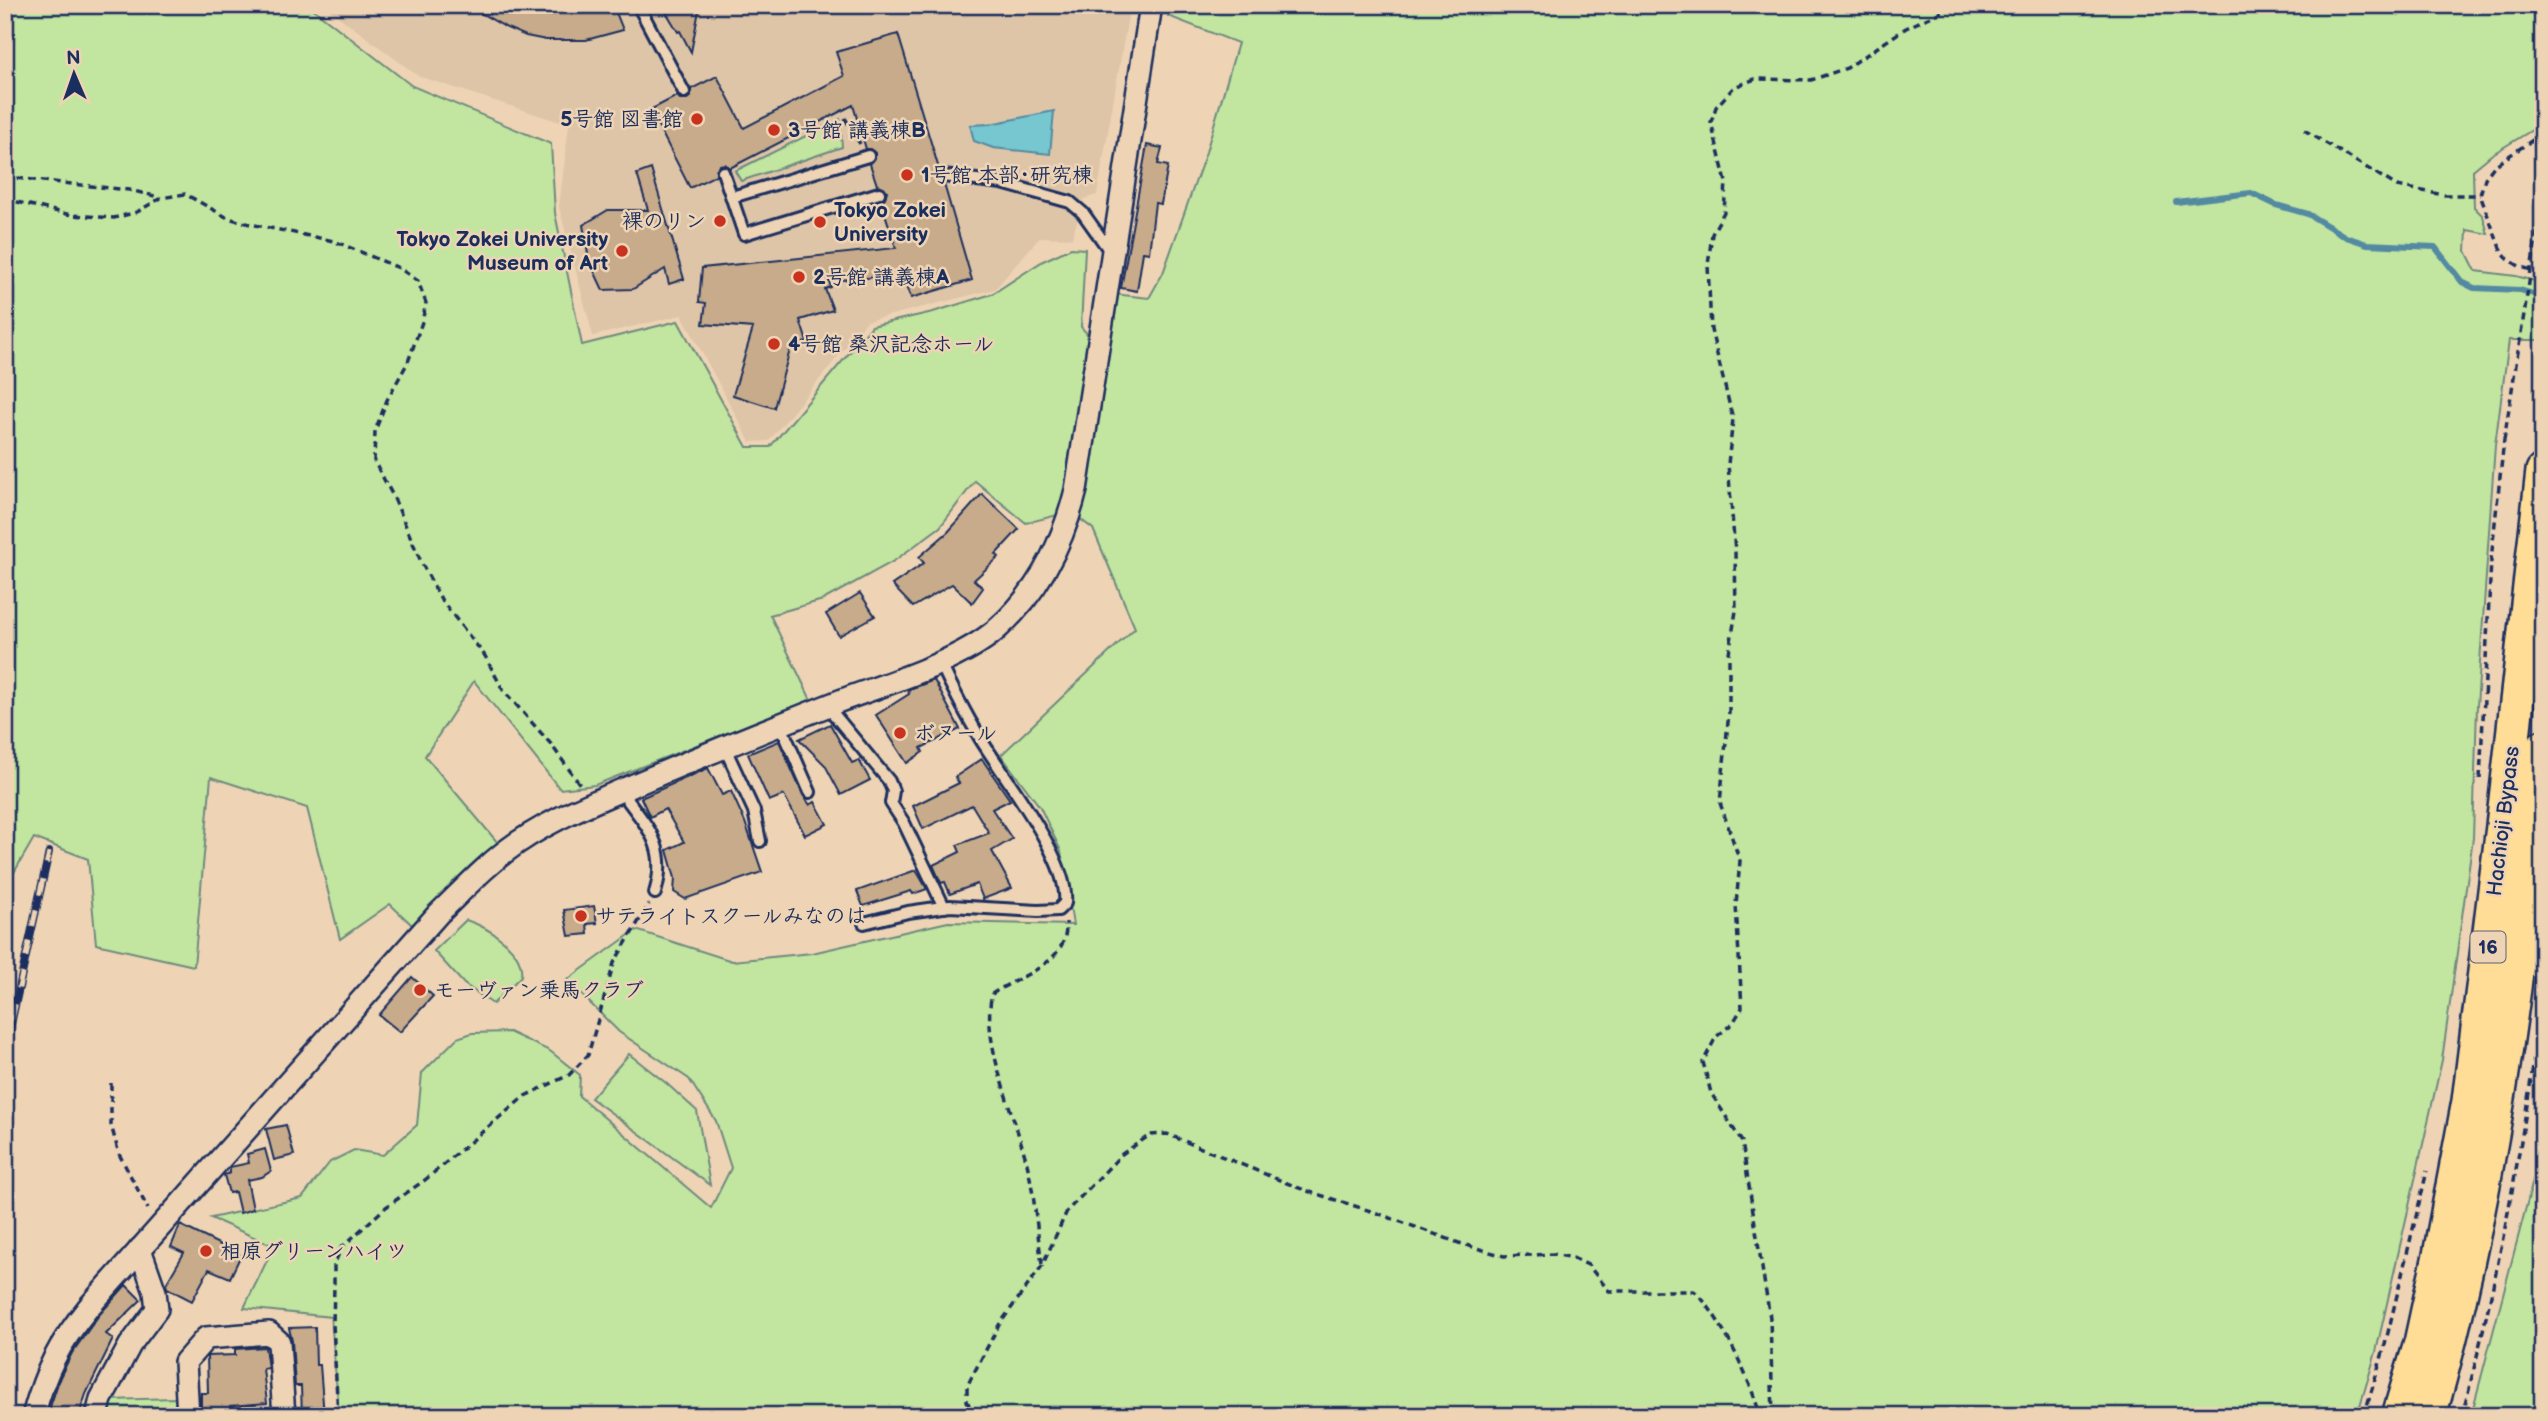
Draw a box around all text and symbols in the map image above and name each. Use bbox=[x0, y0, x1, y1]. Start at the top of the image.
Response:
north arrow bbox=[38, 38, 108, 108]
text: N bbox=[66, 47, 81, 70]
place label: 5号館 図書館 bbox=[560, 107, 683, 132]
marker: 5号館 図書館 bbox=[689, 111, 705, 127]
place label: 3号館 講義棟B bbox=[788, 118, 926, 143]
marker: 3号館 講義棟B bbox=[766, 122, 782, 138]
place label: 1号館 本部･研究棟 bbox=[921, 163, 1093, 188]
marker: 1号館 本部･研究棟 bbox=[899, 167, 915, 183]
place label: Tokyo Zokei University bbox=[834, 198, 946, 247]
place label: 裸のリン bbox=[622, 209, 706, 234]
marker: 裸のリン bbox=[712, 213, 728, 229]
marker: Tokyo Zokei University bbox=[812, 214, 828, 230]
place label: Tokyo Zokei University Museum of Art bbox=[396, 227, 608, 276]
marker: Tokyo Zokei University Museum of Art bbox=[614, 243, 630, 259]
place label: 2号館 講義棟A bbox=[813, 265, 949, 290]
marker: 2号館 講義棟A bbox=[791, 269, 807, 285]
place label: 4号館 桑沢記念ホール bbox=[788, 332, 994, 357]
marker: 4号館 桑沢記念ホール bbox=[766, 336, 782, 352]
place label: ボヌール bbox=[914, 721, 997, 746]
marker: ボヌール bbox=[892, 725, 908, 741]
street label: Hachioji Bypass bbox=[2482, 745, 2525, 897]
place label: サテライトスクールみなのは bbox=[595, 904, 867, 929]
marker: サテライトスクールみなのは bbox=[573, 908, 589, 924]
road number: 16 bbox=[2470, 931, 2506, 962]
place label: モーヴァン乗馬クラブ bbox=[434, 978, 644, 1003]
marker: モーヴァン乗馬クラブ bbox=[412, 982, 428, 998]
place label: 相原グリーンハイツ bbox=[220, 1239, 407, 1264]
marker: 相原グリーンハイツ bbox=[198, 1243, 214, 1259]

